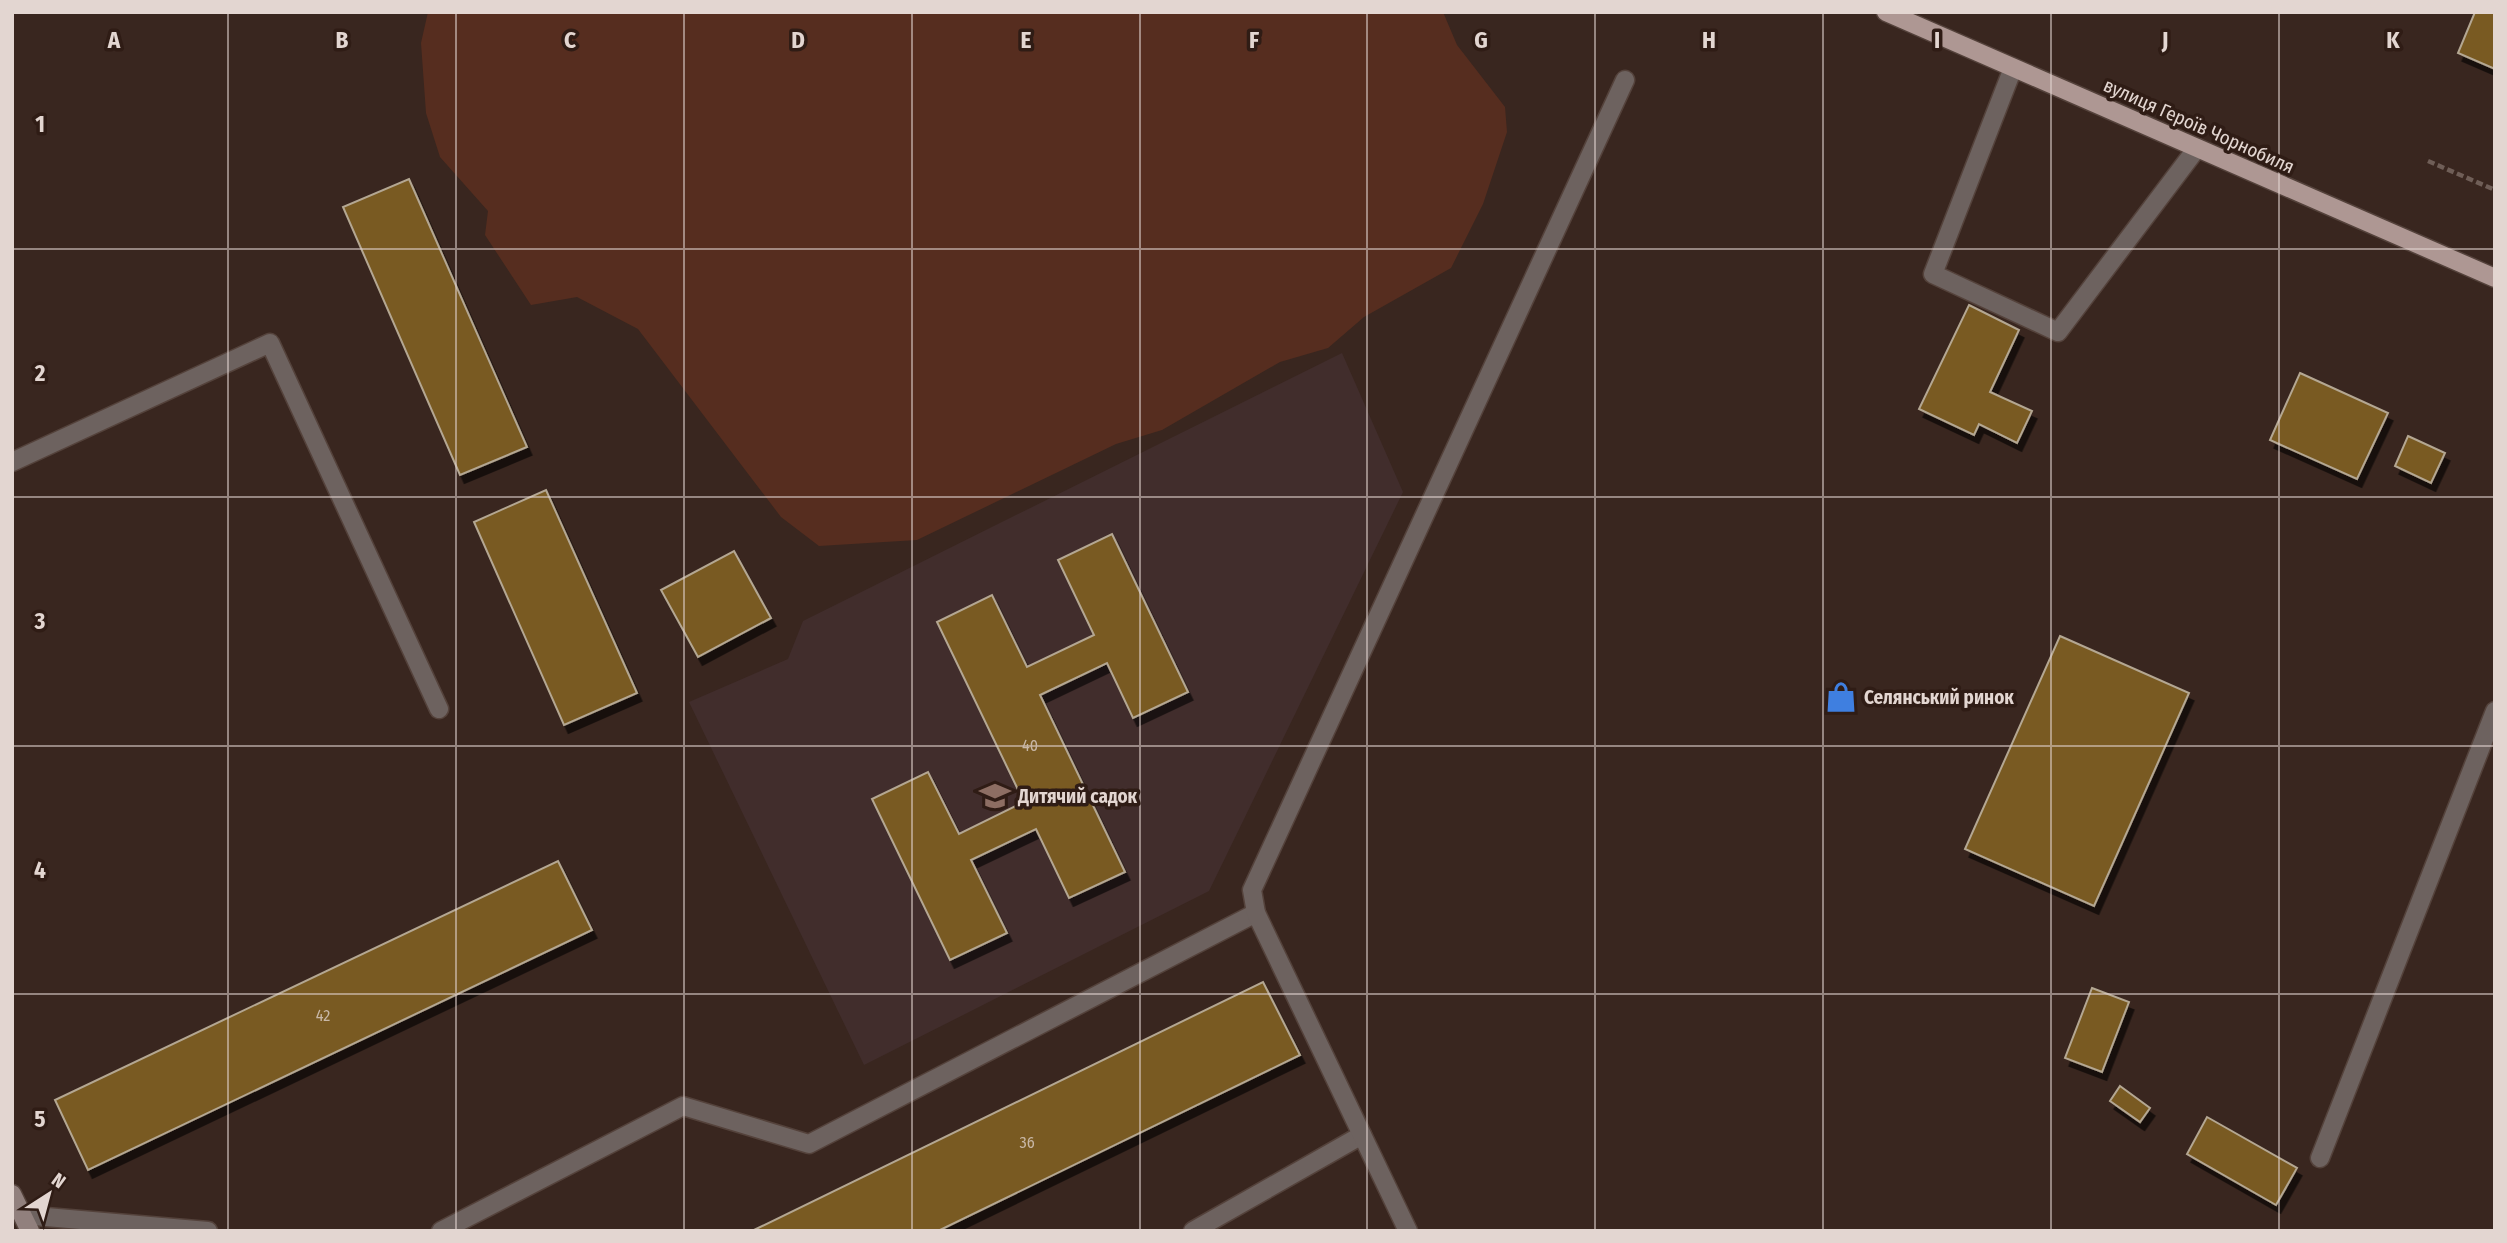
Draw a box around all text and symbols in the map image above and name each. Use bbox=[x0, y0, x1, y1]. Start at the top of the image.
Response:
text: A bbox=[107, 26, 121, 54]
text: B bbox=[336, 26, 349, 54]
text: C bbox=[564, 26, 576, 54]
text: D bbox=[791, 26, 805, 54]
text: E bbox=[1021, 26, 1032, 54]
text: F bbox=[1249, 26, 1259, 54]
text: G bbox=[1474, 26, 1488, 54]
text: H bbox=[1702, 26, 1716, 54]
text: I bbox=[1934, 26, 1940, 54]
text: J bbox=[2161, 26, 2168, 54]
text: K bbox=[2386, 26, 2400, 54]
street label: вулиця Героїв Чорнобиля bbox=[2100, 73, 2298, 179]
text: 1 bbox=[35, 110, 45, 138]
text: 2 bbox=[34, 359, 46, 387]
text: 3 bbox=[34, 607, 46, 635]
shop icon: Селянський ринок bbox=[1824, 680, 1858, 714]
place label: Селянський ринок bbox=[1864, 686, 2014, 709]
house number: 40 bbox=[1022, 736, 1038, 755]
school or university icon: Дитячий садок bbox=[978, 779, 1012, 813]
place label: Дитячий садок bbox=[1017, 785, 1138, 808]
text: 4 bbox=[34, 856, 46, 884]
house number: 42 bbox=[316, 1006, 330, 1025]
text: 5 bbox=[34, 1105, 46, 1133]
house number: 36 bbox=[1019, 1133, 1035, 1152]
north arrow bbox=[14, 1159, 84, 1229]
text: N bbox=[47, 1168, 70, 1193]

